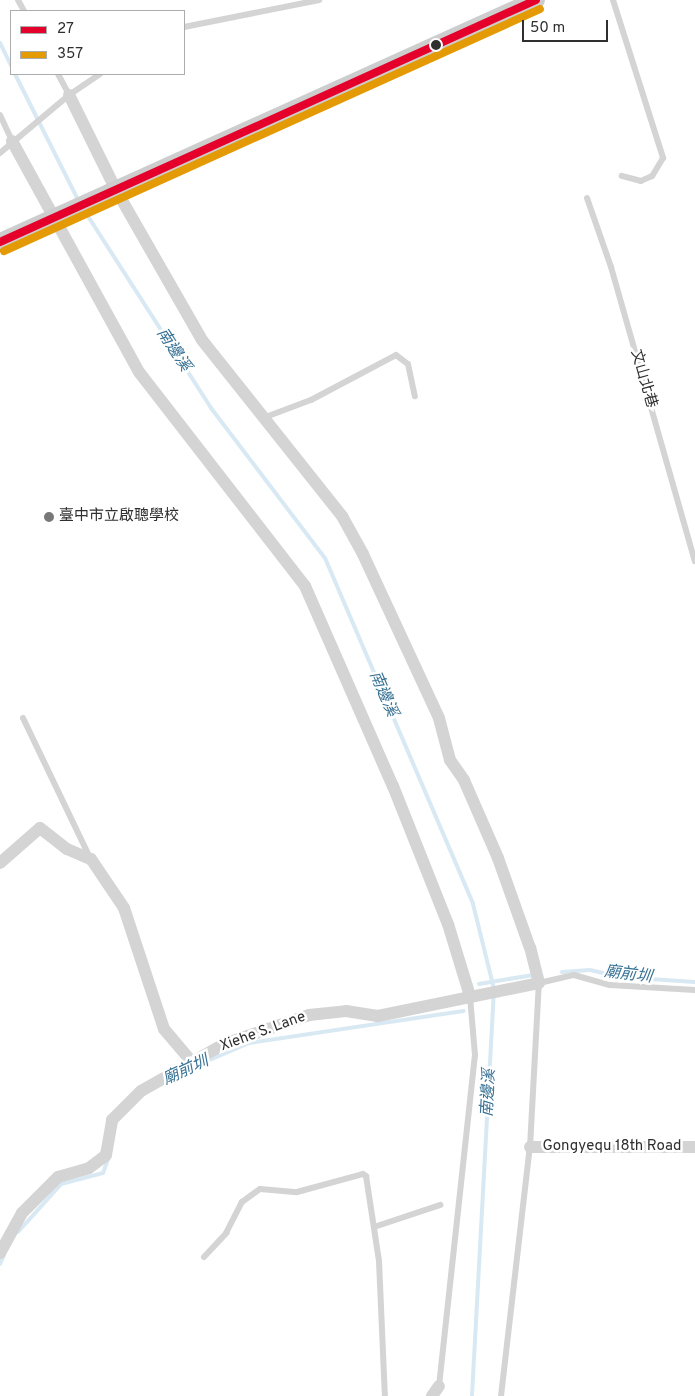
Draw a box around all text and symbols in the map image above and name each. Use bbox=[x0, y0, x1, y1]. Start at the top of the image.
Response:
legend bbox=[10, 10, 185, 75]
scale bar bbox=[525, 10, 611, 42]
text: 50 m bbox=[530, 19, 565, 38]
text: 27 bbox=[57, 20, 74, 39]
unlabelled marker bbox=[431, 40, 441, 50]
text: 357 bbox=[57, 45, 83, 64]
water label: 南邊溪 bbox=[152, 325, 194, 375]
street label: 文山北巷 bbox=[626, 348, 660, 410]
place label: 臺中市立啟聰學校 bbox=[59, 508, 179, 526]
marker: 臺中市立啟聰學校 bbox=[43, 511, 55, 523]
water label: 南邊溪 bbox=[365, 668, 401, 720]
water label: 廟前圳 bbox=[603, 963, 653, 987]
street label: Xiehe S. Lane bbox=[218, 1008, 308, 1056]
water label: 廟前圳 bbox=[160, 1052, 212, 1090]
water label: 南邊溪 bbox=[478, 1069, 500, 1117]
street label: Gongyequ 18th Road bbox=[542, 1138, 682, 1156]

